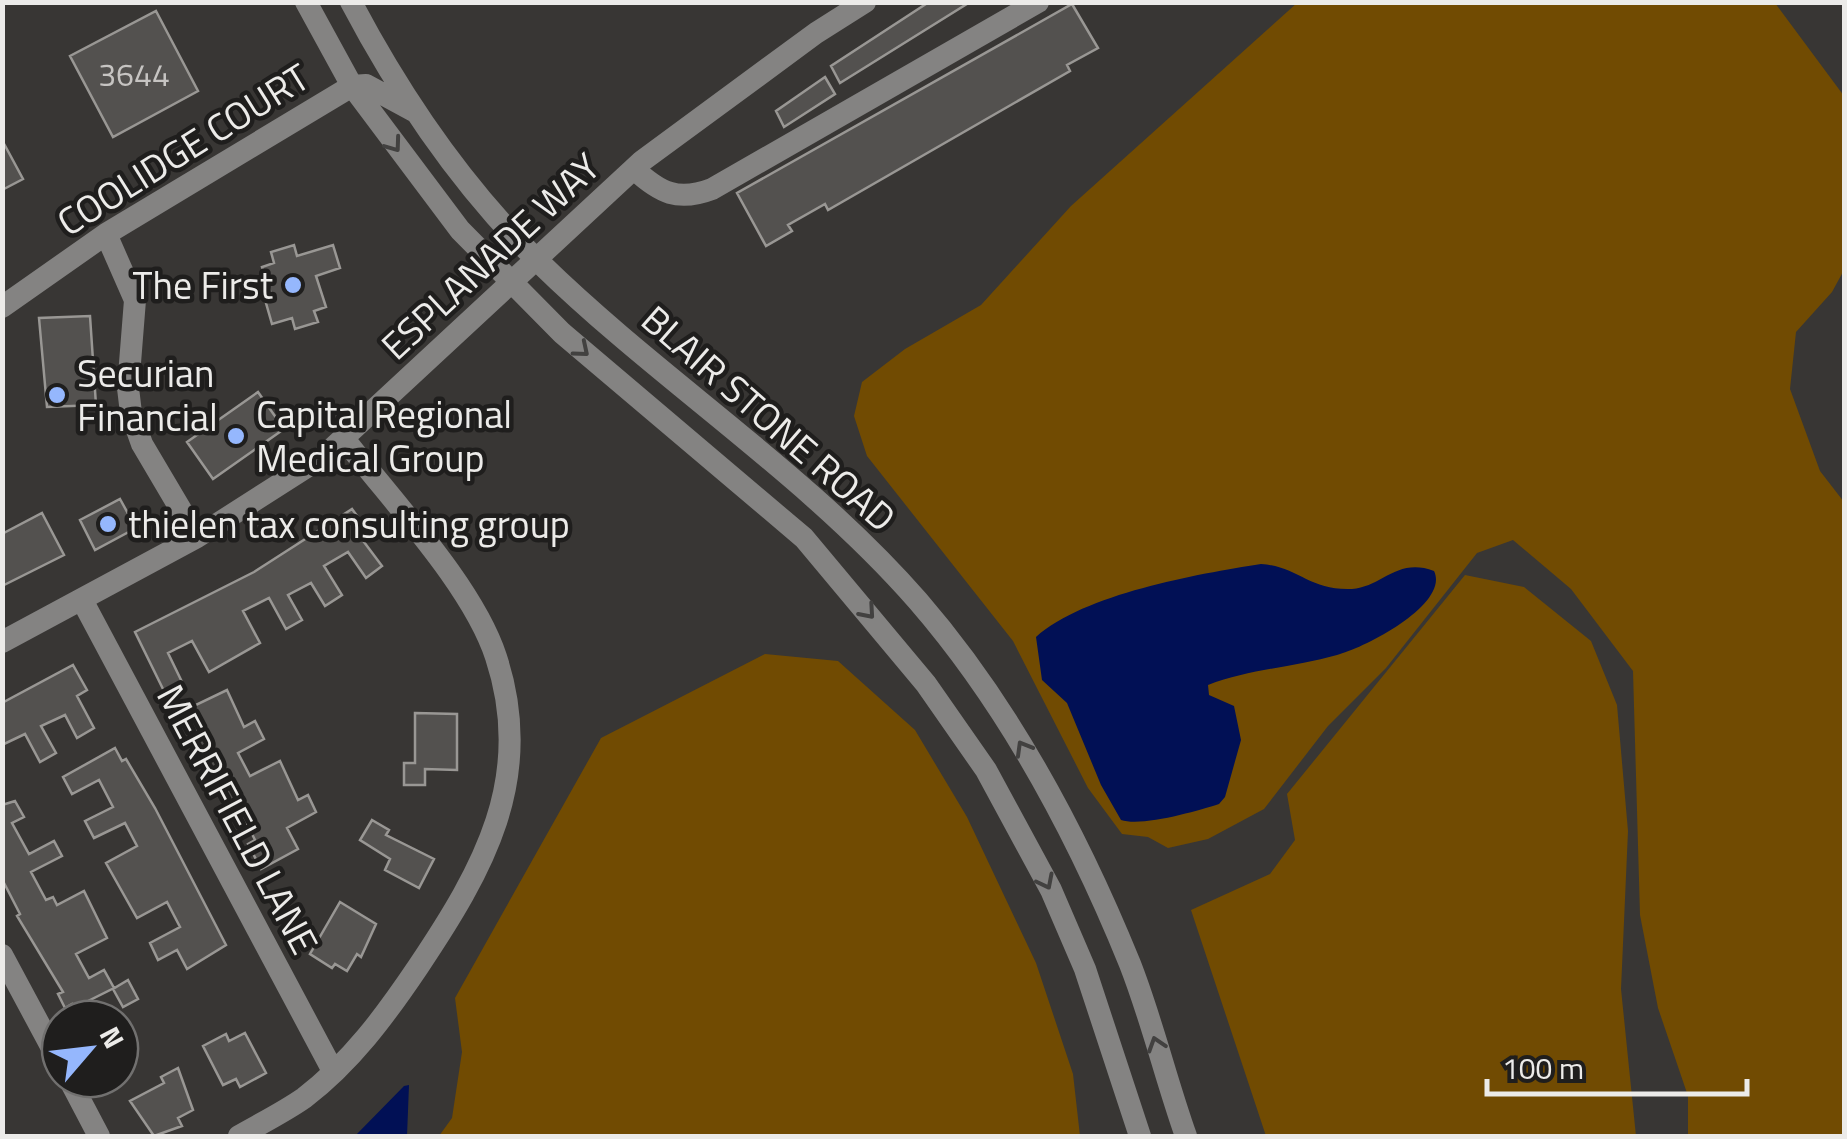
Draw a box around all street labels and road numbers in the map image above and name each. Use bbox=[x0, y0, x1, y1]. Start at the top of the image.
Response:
street label: COOLIDGE COURT bbox=[45, 48, 321, 250]
street label: ESPLANADE WAY bbox=[367, 139, 613, 373]
street label: BLAIR STONE ROAD bbox=[629, 291, 909, 545]
street label: MERRIFIELD LANE bbox=[142, 674, 334, 964]

